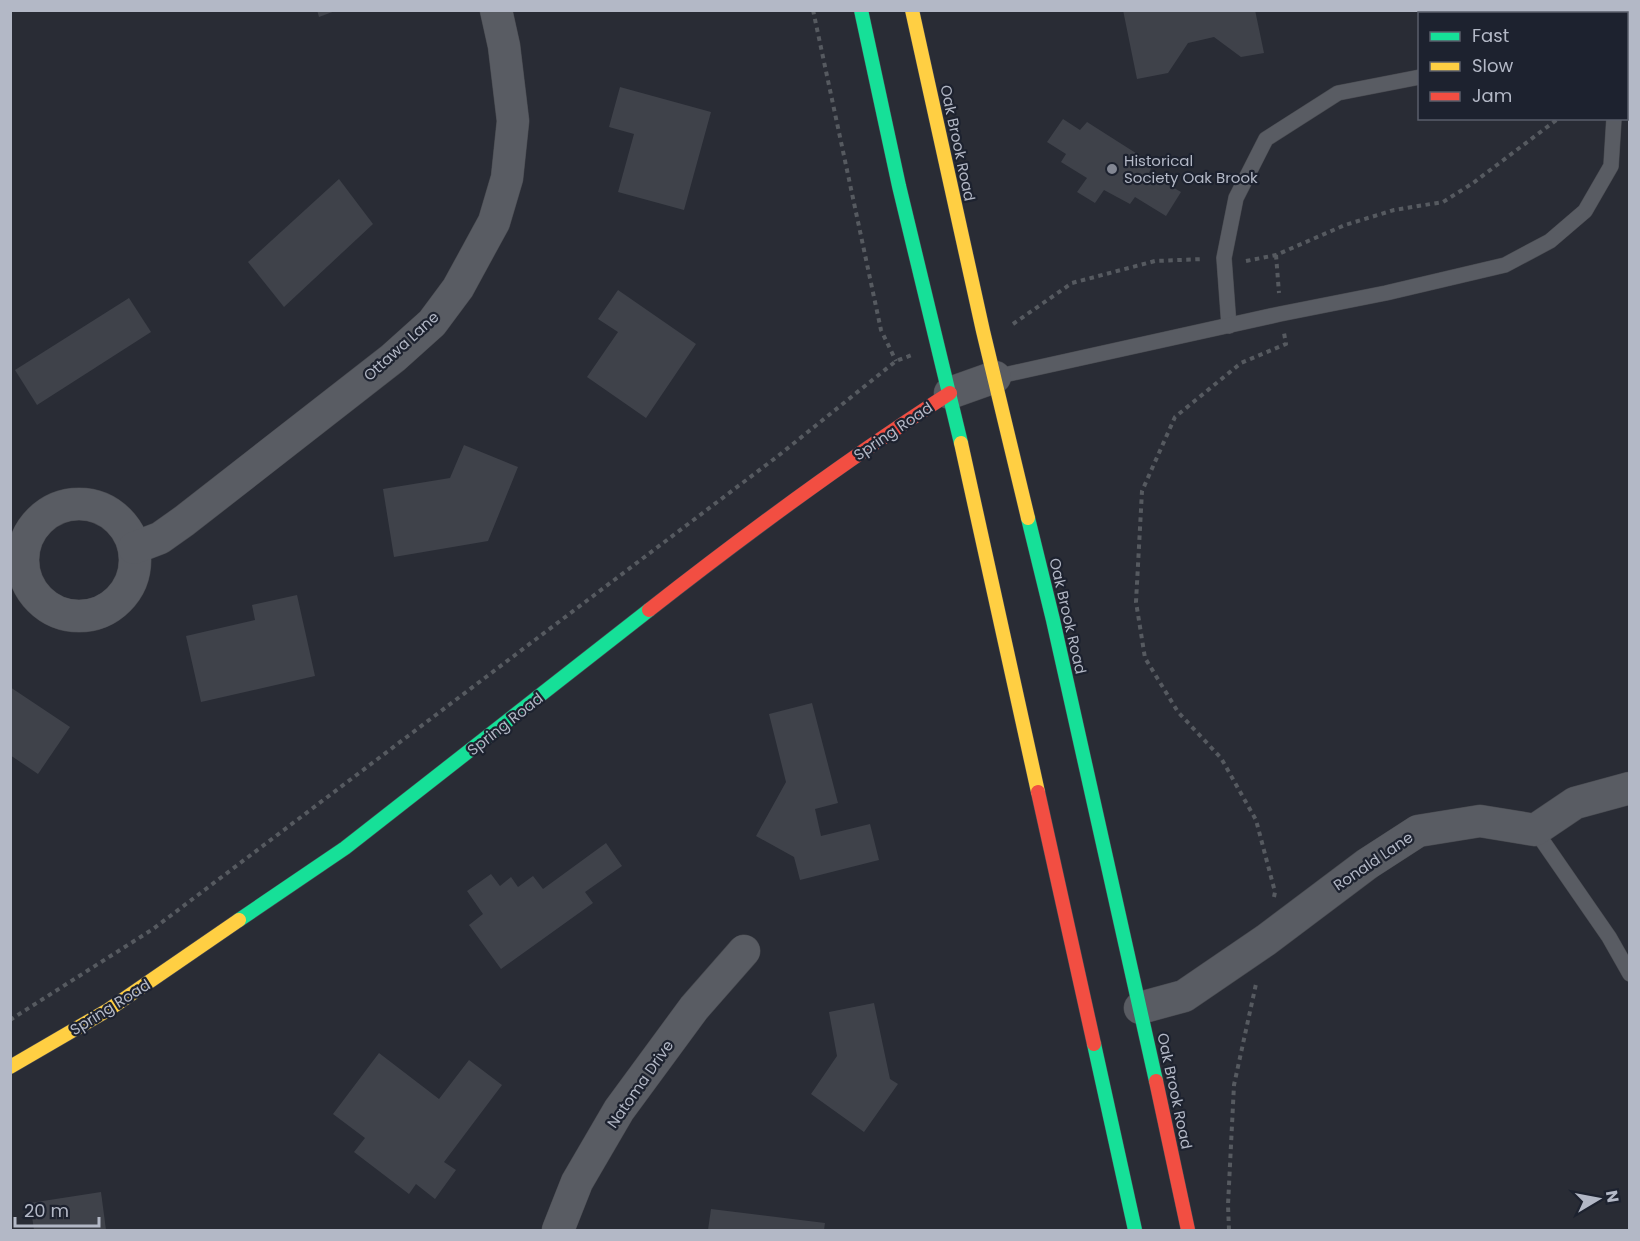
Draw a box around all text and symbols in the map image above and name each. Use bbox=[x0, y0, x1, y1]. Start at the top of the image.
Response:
legend bbox=[1418, 12, 1628, 120]
text: Fast bbox=[1472, 23, 1509, 48]
text: Slow bbox=[1472, 53, 1514, 78]
street label: Oak Brook Road bbox=[935, 83, 981, 203]
text: Jam bbox=[1472, 83, 1512, 108]
place label: Historical Society Oak Brook bbox=[1124, 150, 1258, 188]
marker: Historical Society Oak Brook bbox=[1105, 162, 1119, 176]
street label: Ottawa Lane bbox=[359, 306, 443, 386]
street label: Spring Road bbox=[849, 397, 937, 465]
street label: Oak Brook Road bbox=[1044, 556, 1092, 676]
street label: Spring Road bbox=[463, 688, 547, 760]
street label: Ronald Lane bbox=[1329, 827, 1417, 895]
street label: Spring Road bbox=[66, 974, 154, 1040]
street label: Oak Brook Road bbox=[1152, 1031, 1198, 1151]
street label: Natoma Drive bbox=[602, 1036, 678, 1132]
north arrow bbox=[1568, 1169, 1628, 1229]
text: N bbox=[1600, 1189, 1625, 1204]
scale bar bbox=[15, 1190, 99, 1228]
text: 20 m bbox=[24, 1198, 69, 1223]

